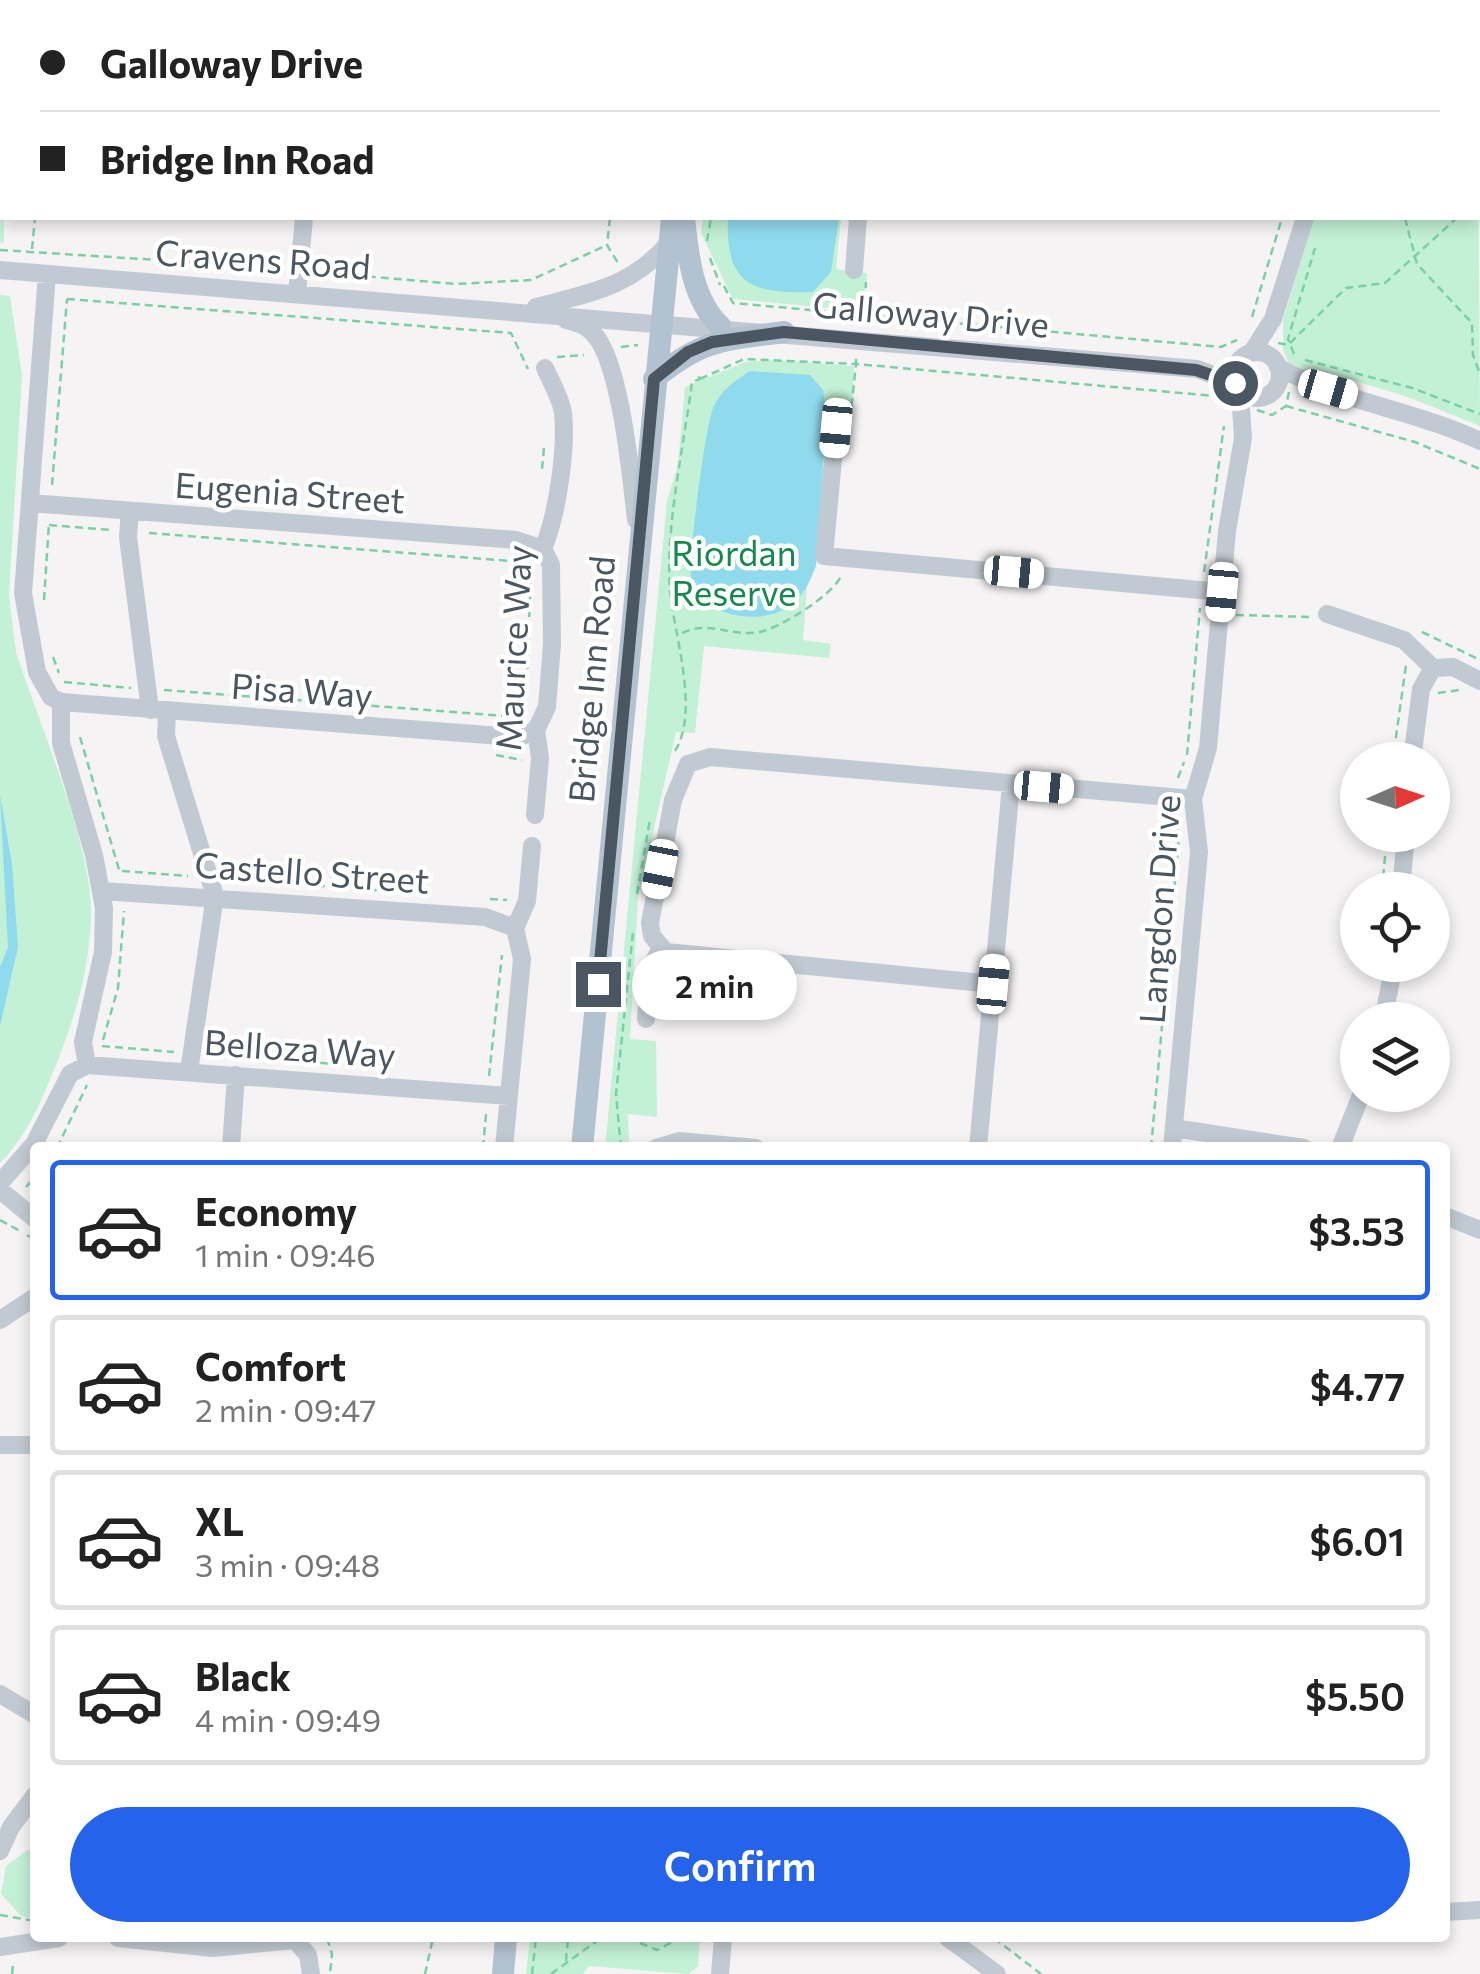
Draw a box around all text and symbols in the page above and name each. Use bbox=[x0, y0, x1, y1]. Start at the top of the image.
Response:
text: Galloway Drive bbox=[100, 39, 363, 86]
text: Bridge Inn Road bbox=[100, 135, 374, 182]
street label: Cravens Road bbox=[154, 229, 372, 287]
street label: Galloway Drive bbox=[811, 281, 1051, 345]
route start bbox=[1213, 361, 1258, 406]
car bbox=[1295, 366, 1361, 412]
car bbox=[818, 397, 854, 459]
street label: Eugenia Street bbox=[174, 462, 406, 520]
park label: Riordan Reserve bbox=[671, 530, 797, 613]
street label: Maurice Way bbox=[485, 544, 539, 752]
street label: Bridge Inn Road bbox=[558, 554, 622, 804]
car bbox=[983, 554, 1045, 590]
car bbox=[1204, 561, 1240, 623]
street label: Pisa Way bbox=[230, 663, 374, 715]
north arrow bbox=[1340, 742, 1450, 852]
map controls bbox=[1340, 742, 1450, 1112]
car bbox=[1013, 769, 1075, 805]
street label: Langdon Drive bbox=[1129, 793, 1187, 1025]
car bbox=[640, 837, 680, 901]
street label: Castello Street bbox=[193, 841, 431, 901]
button: locate bbox=[1340, 872, 1450, 982]
callout: 2 min bbox=[633, 949, 798, 1019]
car bbox=[975, 953, 1011, 1015]
route end bbox=[576, 962, 621, 1007]
text: 2 min bbox=[675, 965, 754, 1005]
button: layers bbox=[1340, 1002, 1450, 1112]
street label: Belloza Way bbox=[203, 1019, 397, 1075]
icon: car bbox=[75, 1185, 165, 1275]
text: Economy bbox=[195, 1187, 357, 1234]
text: $3.53 bbox=[1308, 1207, 1405, 1254]
text: 1 min · 09:46 bbox=[195, 1234, 376, 1274]
icon: car bbox=[75, 1340, 165, 1430]
text: Comfort bbox=[195, 1342, 346, 1389]
text: $4.77 bbox=[1310, 1362, 1405, 1409]
text: 2 min · 09:47 bbox=[195, 1389, 376, 1429]
icon: car bbox=[75, 1495, 165, 1585]
text: XL bbox=[195, 1497, 244, 1544]
text: $6.01 bbox=[1309, 1517, 1405, 1564]
text: 3 min · 09:48 bbox=[195, 1544, 380, 1584]
icon: car bbox=[75, 1650, 165, 1740]
text: Black bbox=[195, 1652, 291, 1699]
text: $5.50 bbox=[1305, 1672, 1405, 1719]
text: 4 min · 09:49 bbox=[195, 1699, 381, 1739]
button: Confirm bbox=[70, 1807, 1410, 1922]

